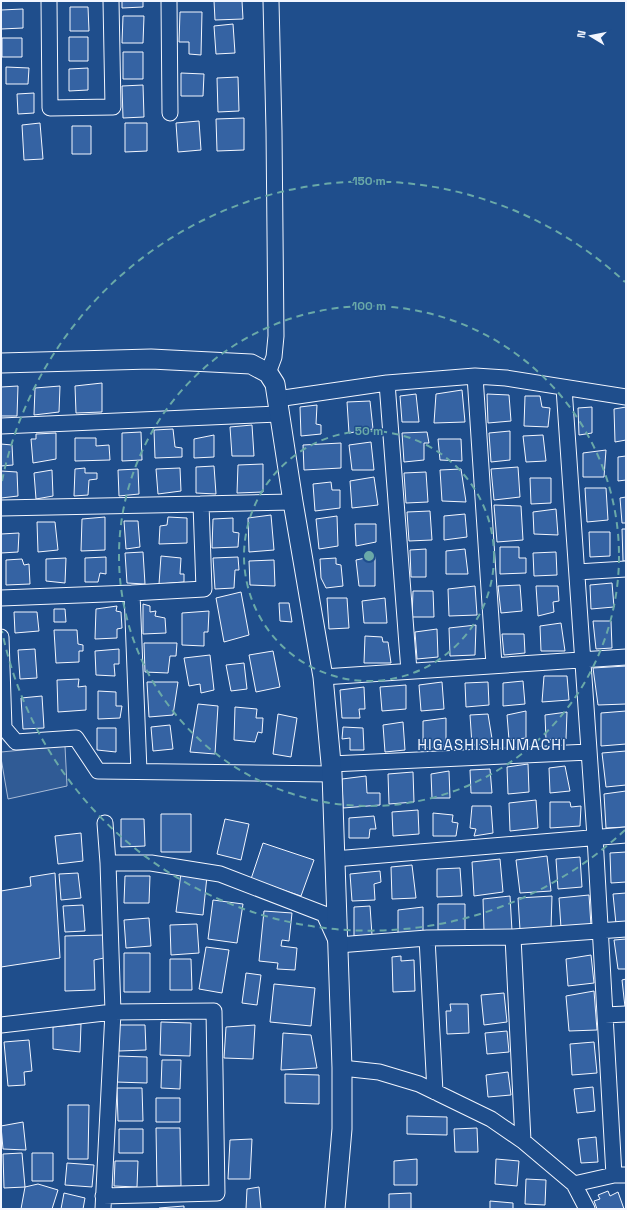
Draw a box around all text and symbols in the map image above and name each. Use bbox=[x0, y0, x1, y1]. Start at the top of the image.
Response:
north arrow bbox=[571, 16, 611, 56]
text: N bbox=[574, 29, 589, 39]
text: 150 m bbox=[352, 173, 386, 189]
text: 100 m bbox=[352, 298, 386, 314]
text: 50 m bbox=[355, 423, 383, 439]
centre of rings bbox=[362, 549, 376, 563]
district label: HIGASHISHINMACHI bbox=[417, 735, 567, 754]

